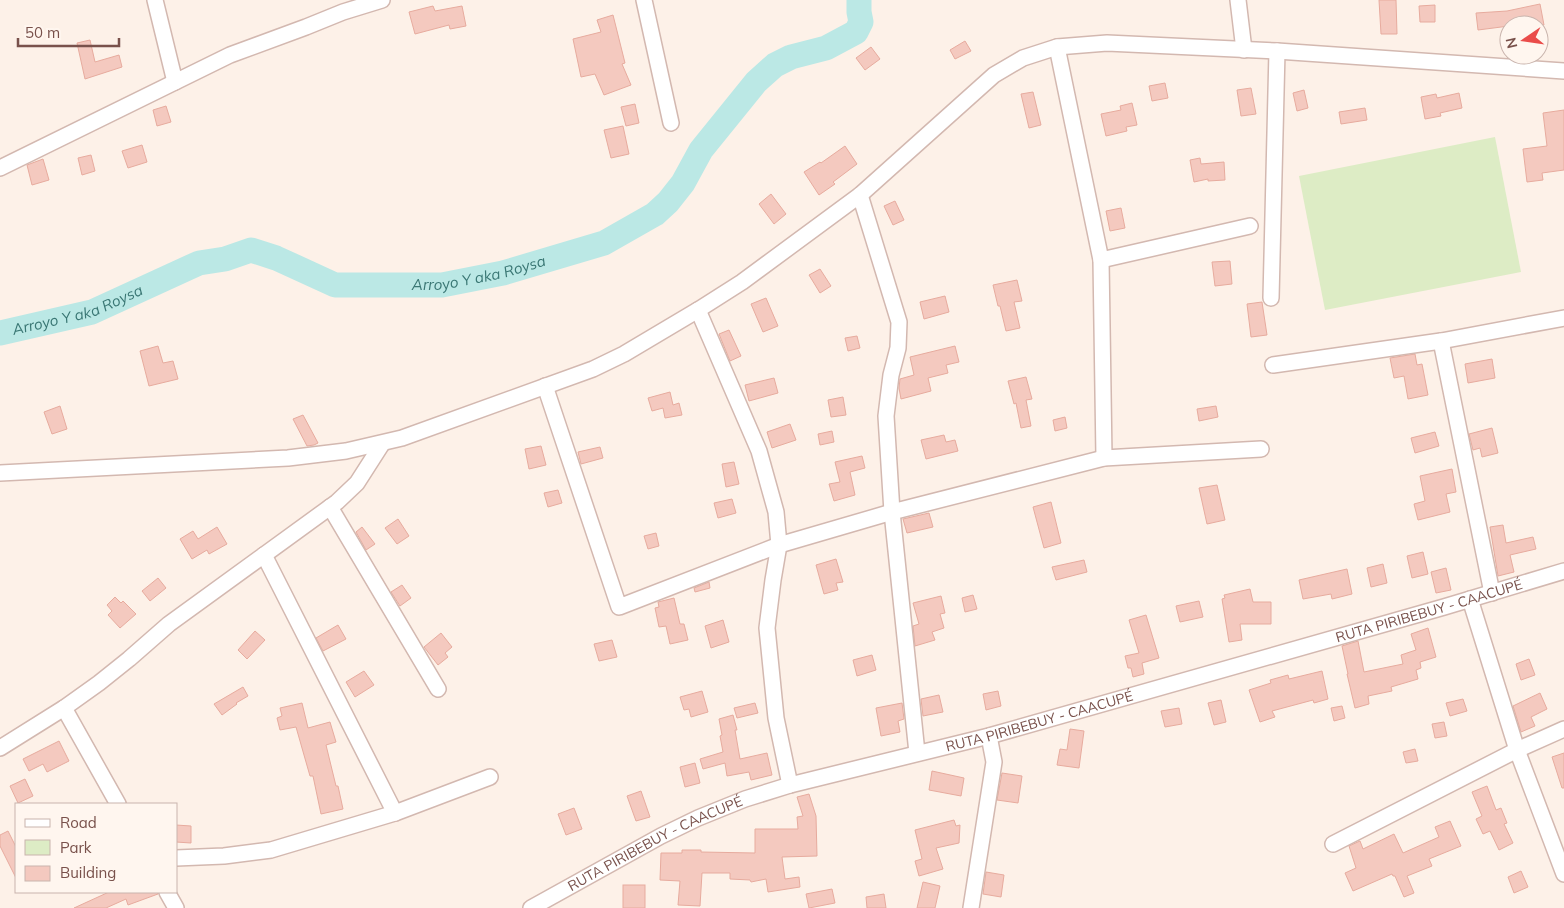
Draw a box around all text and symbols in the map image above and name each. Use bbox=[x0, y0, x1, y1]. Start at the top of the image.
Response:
scale bar bbox=[18, 15, 119, 47]
north arrow bbox=[1499, 15, 1549, 65]
text: 50 m bbox=[25, 23, 60, 42]
text: N bbox=[1501, 36, 1521, 50]
water label: Arroyo Y aka Roysa bbox=[411, 251, 548, 294]
water label: Arroyo Y aka Roysa bbox=[9, 280, 146, 339]
street label: RUTA PIRIBEBUY - CAACUPÉ bbox=[1334, 575, 1525, 646]
street label: RUTA PIRIBEBUY - CAACUPÉ bbox=[944, 687, 1135, 755]
street label: RUTA PIRIBEBUY - CAACUPÉ bbox=[564, 792, 745, 895]
legend bbox=[15, 803, 178, 893]
text: Road bbox=[60, 813, 97, 832]
text: Park bbox=[60, 838, 92, 857]
text: Building bbox=[60, 863, 116, 882]

